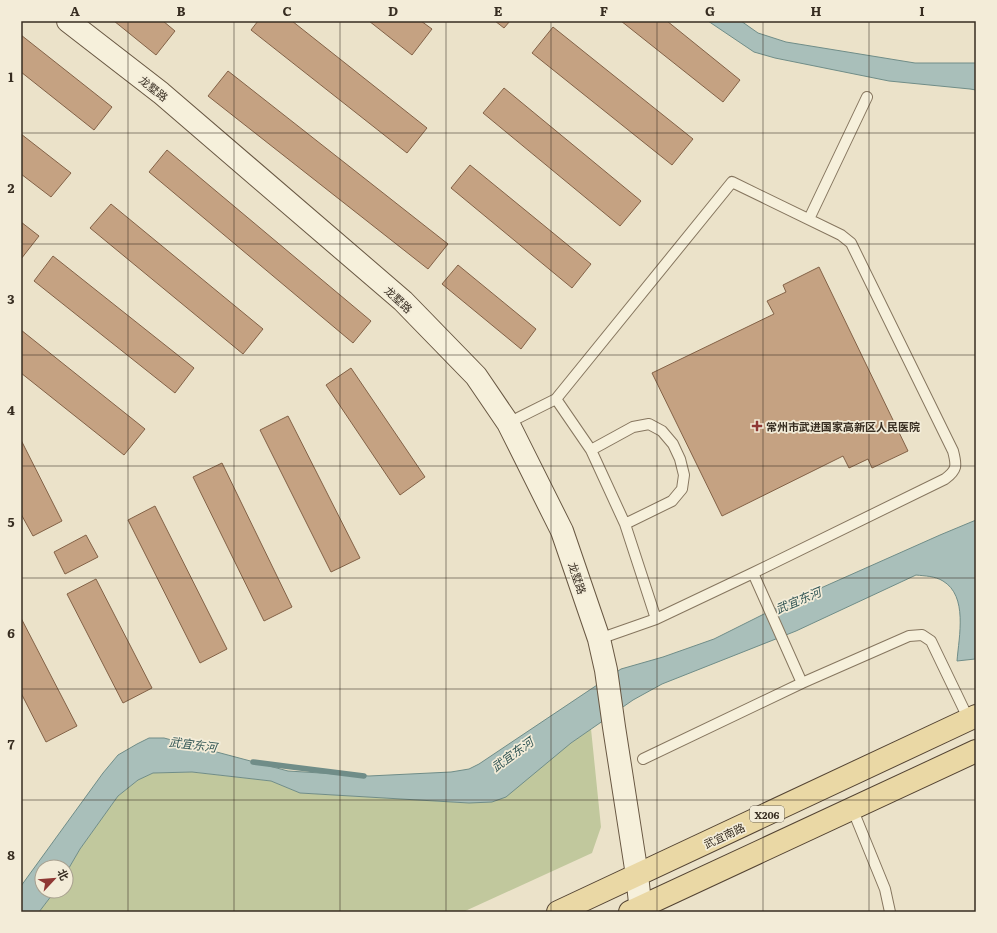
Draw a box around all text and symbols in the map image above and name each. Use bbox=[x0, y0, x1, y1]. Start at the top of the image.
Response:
text: A bbox=[70, 1, 80, 20]
text: B bbox=[177, 1, 186, 20]
text: C bbox=[282, 1, 292, 20]
text: D bbox=[388, 1, 398, 20]
text: E bbox=[494, 1, 503, 20]
text: F bbox=[600, 1, 608, 20]
text: G bbox=[705, 1, 715, 20]
text: H bbox=[811, 1, 822, 20]
text: I bbox=[919, 1, 925, 20]
text: 1 bbox=[8, 67, 14, 86]
street label: 龙墅路 bbox=[136, 71, 172, 105]
text: 2 bbox=[8, 178, 15, 197]
street label: 龙墅路 bbox=[381, 282, 417, 316]
text: 3 bbox=[7, 289, 15, 308]
text: 4 bbox=[7, 400, 15, 419]
place label: 常州市武进国家高新区人民医院 bbox=[766, 418, 920, 434]
marker: 常州市武进国家高新区人民医院 bbox=[751, 420, 763, 432]
text: 5 bbox=[7, 512, 15, 531]
street label: 龙墅路 bbox=[565, 560, 591, 596]
water label: 武宜东河 bbox=[772, 582, 825, 618]
text: 6 bbox=[7, 623, 15, 642]
water label: 武宜东河 bbox=[487, 731, 538, 775]
water label: 武宜东河 bbox=[168, 732, 220, 756]
text: 7 bbox=[7, 734, 15, 753]
road number: X206 bbox=[750, 806, 784, 822]
street label: 武宜南路 bbox=[701, 818, 747, 852]
text: 8 bbox=[7, 845, 15, 864]
north arrow bbox=[34, 859, 74, 899]
text: 北 bbox=[54, 866, 73, 883]

